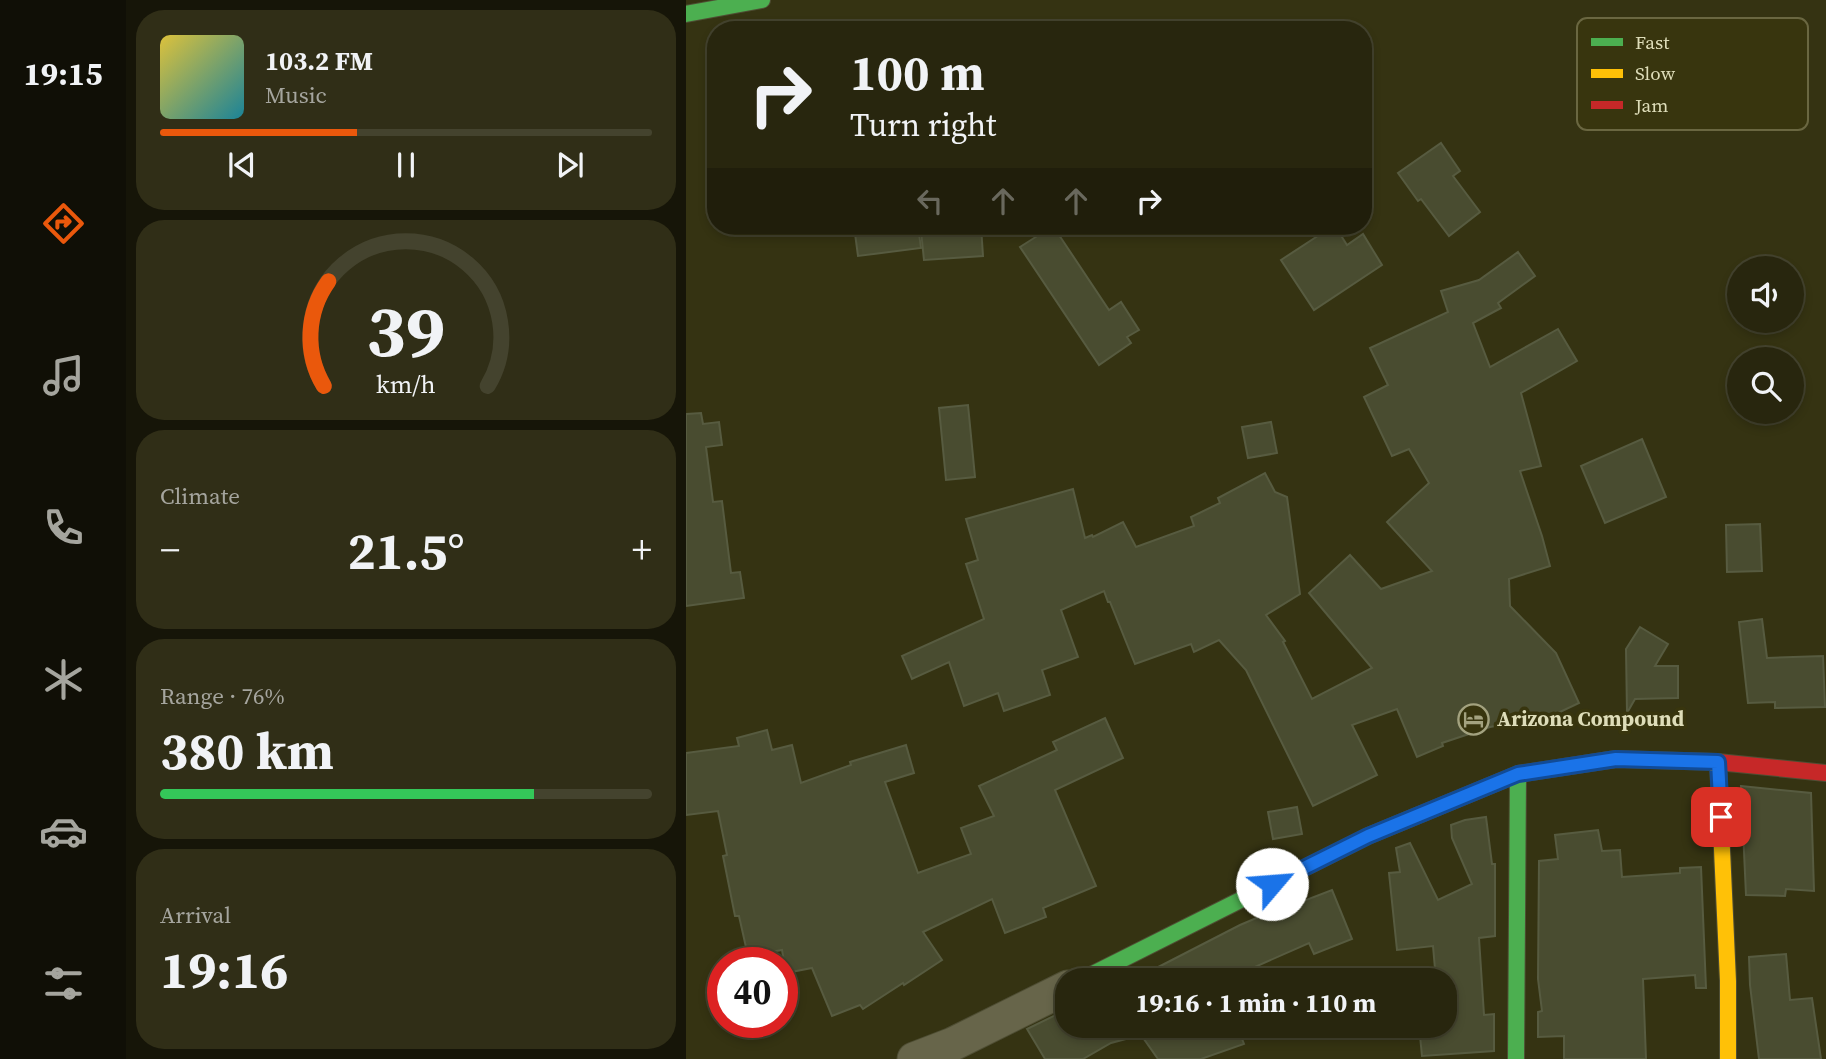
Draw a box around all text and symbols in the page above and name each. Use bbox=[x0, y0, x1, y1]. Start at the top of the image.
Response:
legend bbox=[1577, 18, 1808, 130]
text: Fast bbox=[1635, 29, 1670, 55]
text: 100 m bbox=[850, 39, 985, 106]
text: 103.2 FM bbox=[265, 43, 373, 79]
icon: right bbox=[735, 49, 826, 140]
text: 19:15 bbox=[24, 52, 102, 96]
text: Slow bbox=[1635, 60, 1676, 86]
text: Music bbox=[265, 79, 327, 111]
text: Jam bbox=[1634, 92, 1668, 118]
text: Turn right bbox=[850, 103, 996, 147]
icon: previous bbox=[223, 146, 261, 184]
icon: pause bbox=[387, 146, 425, 184]
icon: next bbox=[551, 146, 589, 184]
icon: left bbox=[911, 182, 949, 220]
icon: ahead bbox=[984, 182, 1022, 220]
icon: ahead bbox=[1057, 182, 1095, 220]
icon: right bbox=[1130, 182, 1168, 220]
icon: directions bbox=[39, 199, 88, 248]
map controls bbox=[1727, 256, 1804, 424]
button: sound bbox=[1727, 256, 1804, 333]
text: 39 bbox=[367, 281, 445, 380]
button: search bbox=[1727, 347, 1804, 424]
icon: music bbox=[39, 351, 88, 400]
text: km/h bbox=[376, 366, 436, 400]
text: Climate bbox=[160, 480, 240, 512]
icon: phone bbox=[39, 503, 88, 552]
text: 21.5° bbox=[347, 515, 465, 586]
text: − bbox=[160, 524, 180, 576]
text: + bbox=[632, 524, 652, 576]
icon: climate bbox=[39, 655, 88, 704]
text: Range · 76% bbox=[160, 680, 285, 712]
hotel icon: Arizona Compound bbox=[1457, 702, 1491, 736]
place label: Arizona Compound bbox=[1497, 704, 1685, 733]
text: 380 km bbox=[160, 715, 334, 786]
pin bbox=[1691, 787, 1751, 847]
icon: arrive bbox=[1702, 798, 1740, 836]
icon: car bbox=[39, 807, 88, 856]
position arrow bbox=[1235, 847, 1309, 921]
text: Arrival bbox=[160, 899, 231, 931]
text: 19:16 bbox=[160, 934, 288, 1005]
speed limit sign: 40 bbox=[707, 947, 798, 1038]
icon: filters bbox=[39, 959, 88, 1008]
text: 19:16 · 1 min · 110 m bbox=[1136, 985, 1376, 1021]

